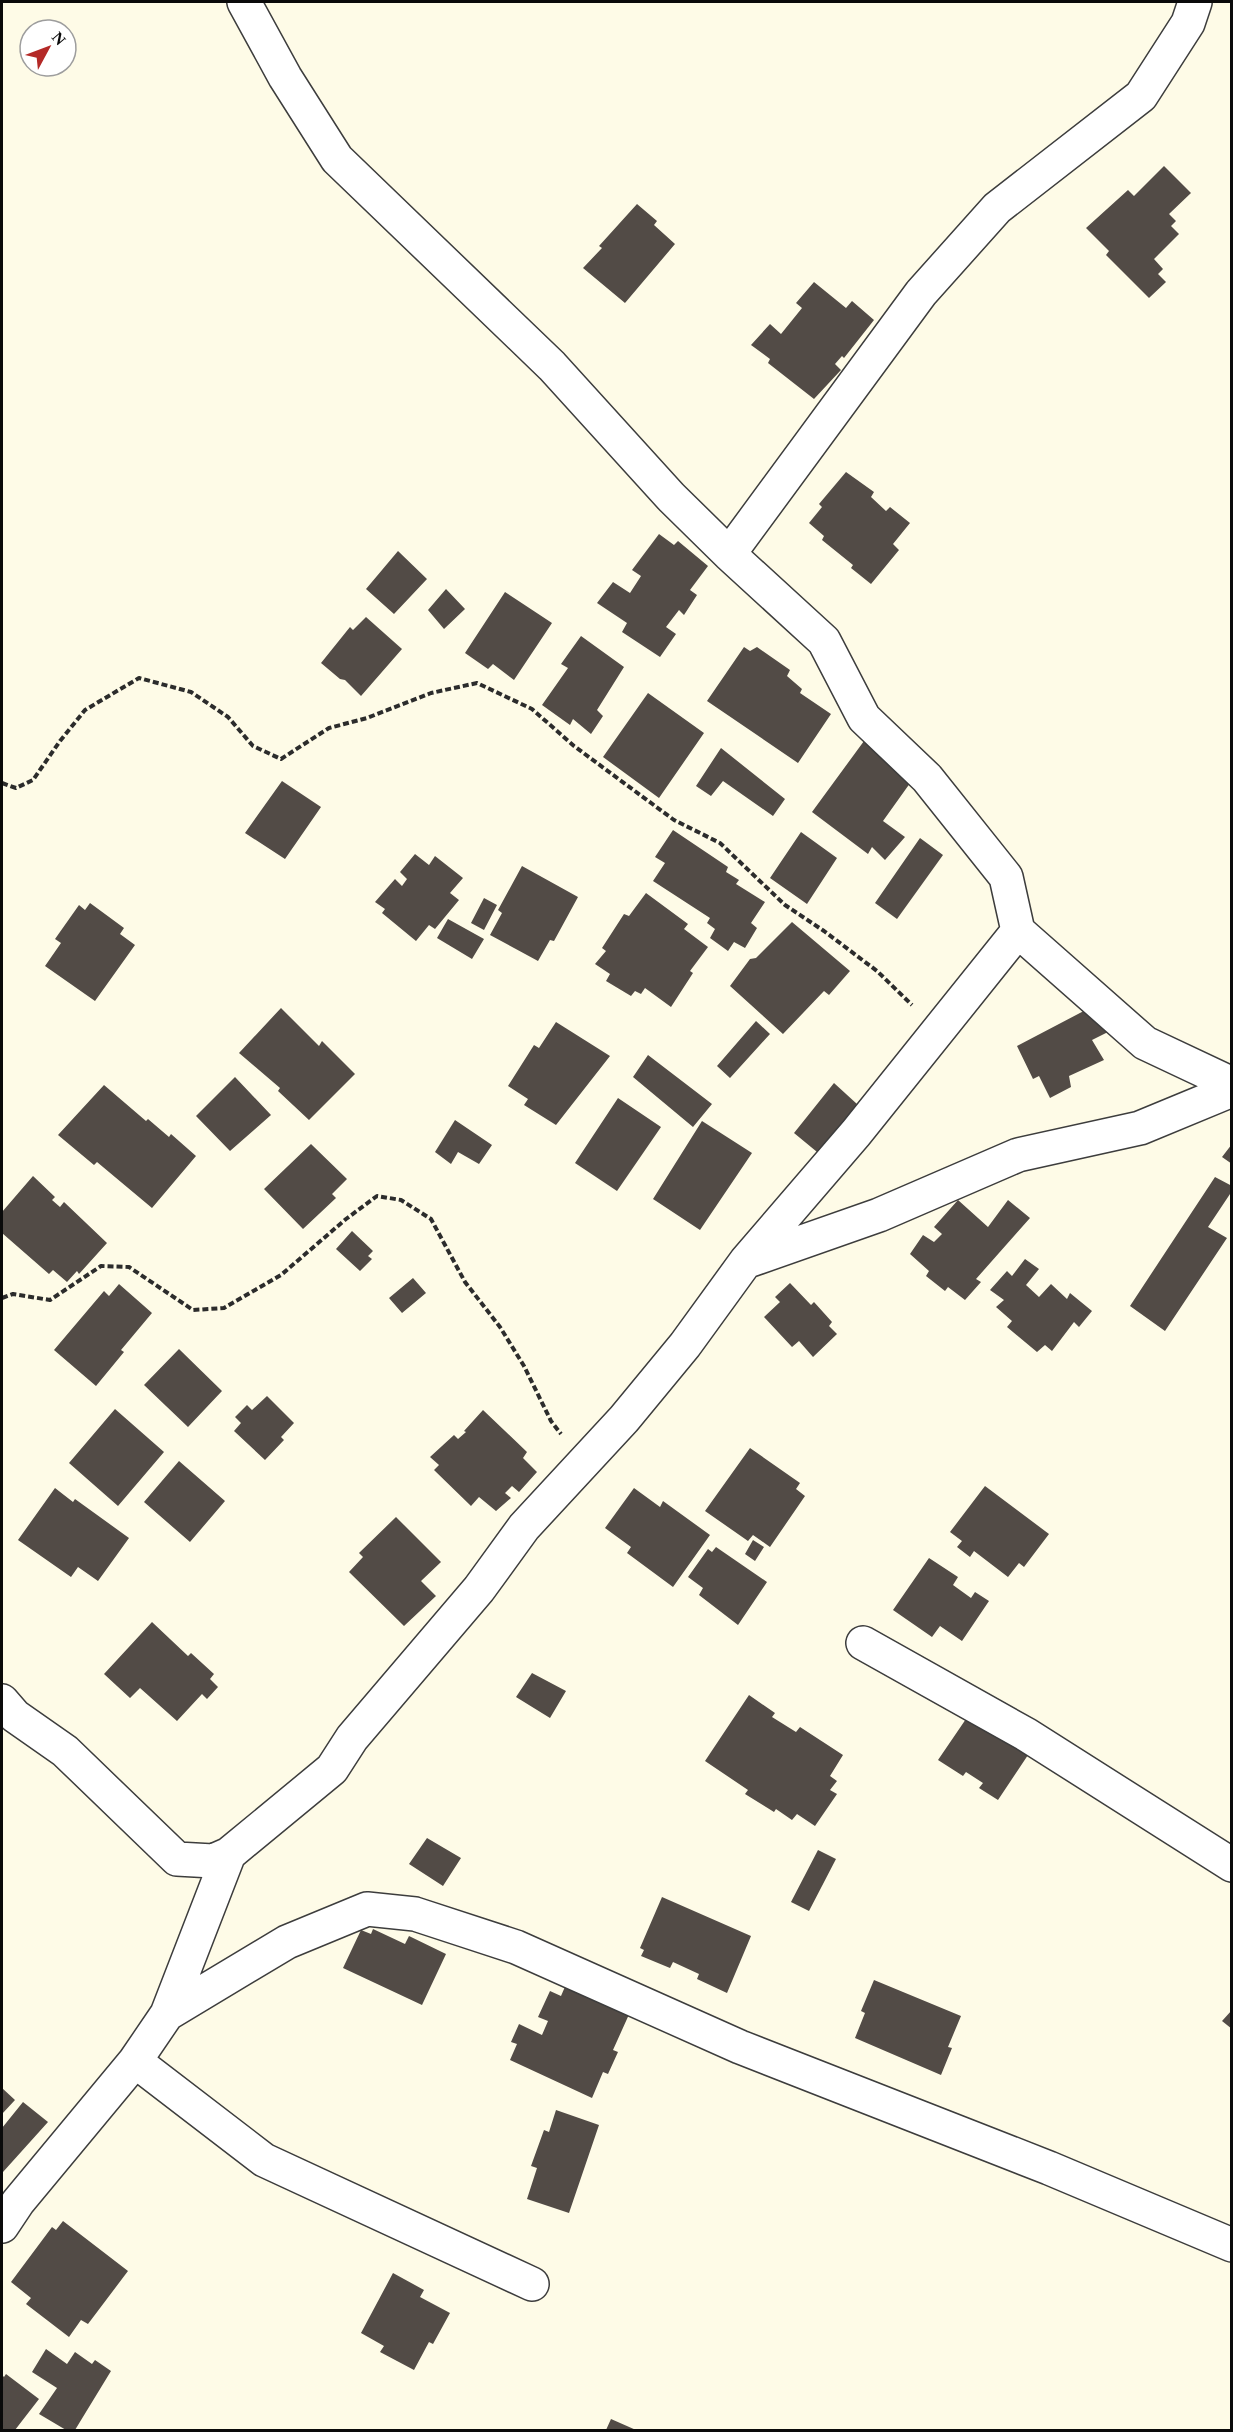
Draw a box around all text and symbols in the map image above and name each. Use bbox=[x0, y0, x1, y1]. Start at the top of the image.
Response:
north arrow bbox=[18, 18, 78, 78]
text: N bbox=[49, 29, 69, 49]

